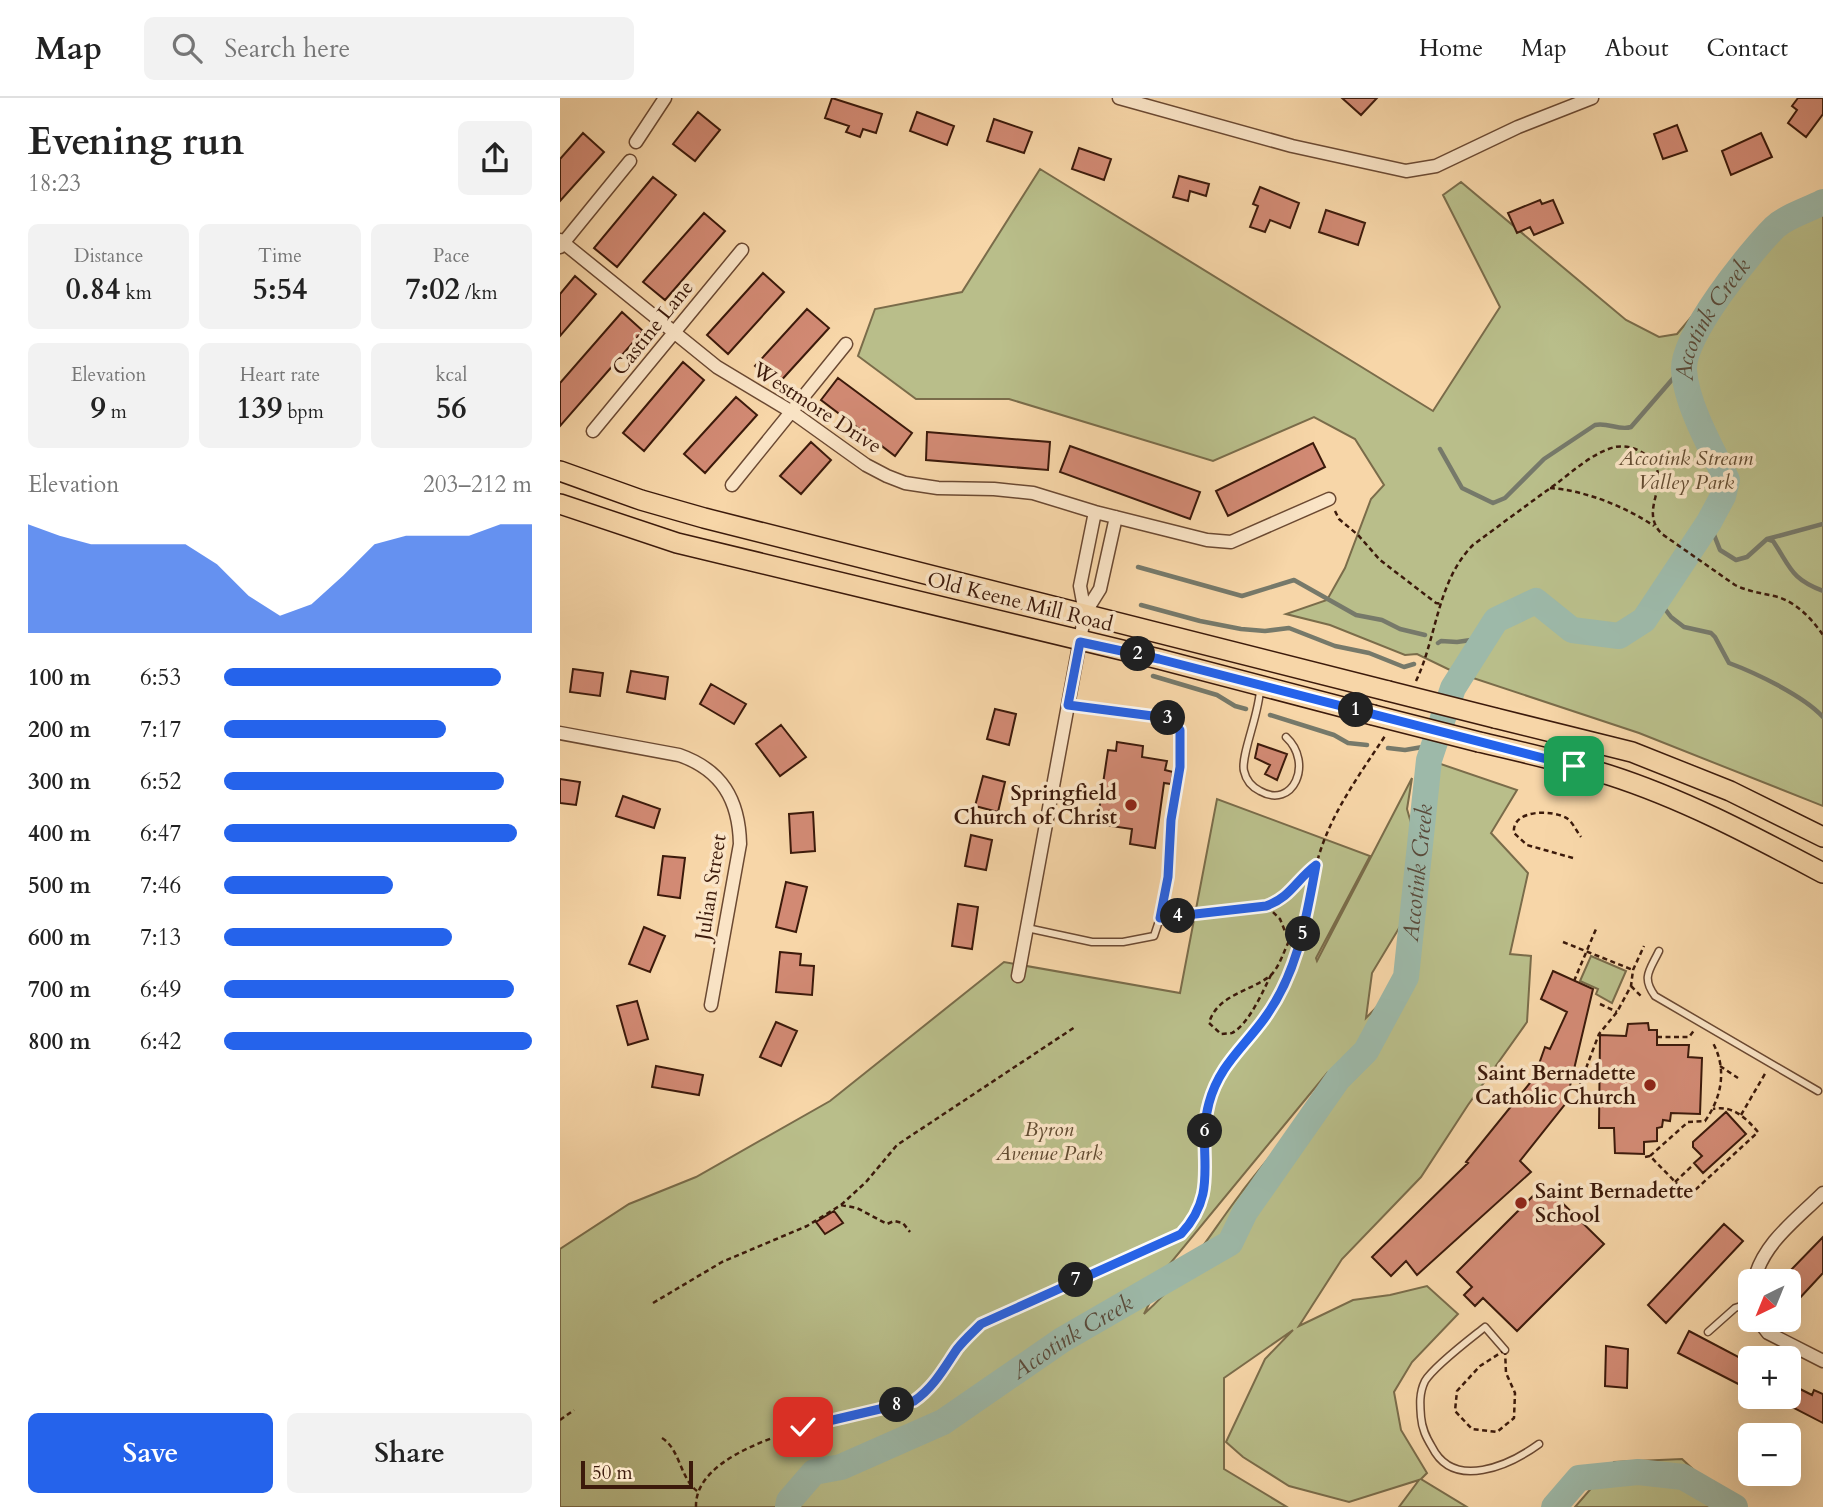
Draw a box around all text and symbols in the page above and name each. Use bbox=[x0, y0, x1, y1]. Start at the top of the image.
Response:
search box bbox=[144, 17, 634, 80]
text: Map bbox=[35, 26, 102, 71]
icon: search bbox=[168, 29, 206, 67]
text: Search here bbox=[224, 31, 350, 66]
text: Home bbox=[1419, 32, 1483, 65]
text: Map bbox=[1521, 32, 1567, 65]
text: About bbox=[1605, 32, 1669, 65]
text: Contact bbox=[1707, 32, 1788, 65]
text: Evening run bbox=[28, 116, 244, 168]
button: share bbox=[458, 121, 532, 195]
text: 18:23 bbox=[28, 168, 81, 199]
text: Distance bbox=[74, 243, 143, 269]
text: Time bbox=[258, 243, 302, 269]
text: Pace bbox=[433, 243, 470, 269]
water label: Accotink Creek bbox=[1668, 251, 1758, 384]
text: 0.84 bbox=[66, 269, 120, 310]
text: 5:54 bbox=[253, 269, 307, 310]
text: 7:02 bbox=[405, 269, 460, 310]
street label: Castine Lane bbox=[606, 274, 700, 382]
text: km bbox=[120, 280, 152, 306]
text: /km bbox=[460, 280, 497, 306]
street label: Westmore Drive bbox=[746, 355, 887, 461]
text: Elevation bbox=[71, 362, 146, 388]
text: Heart rate bbox=[240, 362, 320, 388]
text: kcal bbox=[435, 362, 467, 388]
text: 9 bbox=[90, 388, 106, 429]
text: 139 bbox=[236, 388, 282, 429]
text: 56 bbox=[436, 388, 467, 429]
text: m bbox=[106, 399, 127, 425]
text: bpm bbox=[282, 399, 324, 425]
park label: Accotink Stream Valley Park bbox=[1618, 444, 1753, 497]
text: Elevation bbox=[28, 469, 119, 500]
text: 203–212 m bbox=[423, 469, 532, 500]
street label: Old Keene Mill Road bbox=[924, 565, 1116, 639]
pin: 2 bbox=[1120, 636, 1156, 672]
text: 2 bbox=[1133, 640, 1142, 666]
text: 100 m bbox=[28, 662, 91, 693]
text: 6:53 bbox=[140, 662, 181, 693]
pin: 1 bbox=[1338, 692, 1374, 728]
text: 1 bbox=[1351, 696, 1360, 722]
pin: 3 bbox=[1150, 700, 1186, 736]
text: 3 bbox=[1163, 704, 1172, 730]
text: 200 m bbox=[28, 714, 91, 745]
text: 7:17 bbox=[140, 714, 181, 745]
pin bbox=[1544, 736, 1604, 796]
icon: arrive bbox=[1555, 747, 1593, 785]
text: 300 m bbox=[28, 766, 91, 797]
text: 6:52 bbox=[140, 766, 181, 797]
place label: Springfield Church of Christ bbox=[954, 779, 1118, 832]
marker: Springfield Church of Christ bbox=[1123, 797, 1139, 813]
water label: Accotink Creek bbox=[1394, 802, 1440, 944]
text: 400 m bbox=[28, 818, 91, 849]
text: 6:47 bbox=[140, 818, 181, 849]
street label: Julian Street bbox=[688, 832, 734, 945]
text: 500 m bbox=[28, 870, 91, 901]
text: 7:46 bbox=[140, 870, 181, 901]
pin: 4 bbox=[1160, 898, 1196, 934]
text: 4 bbox=[1173, 902, 1182, 928]
pin: 5 bbox=[1286, 916, 1320, 952]
text: 5 bbox=[1298, 920, 1307, 946]
text: 600 m bbox=[28, 922, 91, 953]
text: 7:13 bbox=[140, 922, 181, 953]
text: 700 m bbox=[28, 974, 91, 1005]
text: 6:49 bbox=[140, 974, 181, 1005]
text: 800 m bbox=[28, 1026, 91, 1057]
text: 6:42 bbox=[140, 1026, 181, 1057]
place label: Saint Bernadette Catholic Church bbox=[1475, 1059, 1636, 1112]
marker: Saint Bernadette Catholic Church bbox=[1642, 1077, 1658, 1093]
pin: 6 bbox=[1188, 1114, 1222, 1148]
park label: Byron Avenue Park bbox=[995, 1115, 1103, 1168]
text: 6 bbox=[1200, 1117, 1209, 1143]
place label: Saint Bernadette School bbox=[1535, 1177, 1694, 1230]
marker: Saint Bernadette School bbox=[1513, 1195, 1529, 1211]
pin: 7 bbox=[1058, 1262, 1094, 1298]
text: 7 bbox=[1071, 1266, 1080, 1292]
north arrow bbox=[1738, 1269, 1801, 1332]
map controls bbox=[1738, 1269, 1801, 1486]
water label: Accotink Creek bbox=[1004, 1287, 1139, 1387]
button: + bbox=[1738, 1346, 1801, 1409]
pin: 8 bbox=[880, 1388, 914, 1422]
text: 8 bbox=[892, 1391, 901, 1417]
pin bbox=[773, 1397, 833, 1457]
icon: check bbox=[784, 1408, 822, 1446]
button: Save bbox=[28, 1413, 273, 1493]
button: Share bbox=[287, 1413, 532, 1493]
button: − bbox=[1738, 1423, 1801, 1486]
scale bar bbox=[581, 1458, 693, 1490]
text: 50 m bbox=[592, 1460, 633, 1486]

